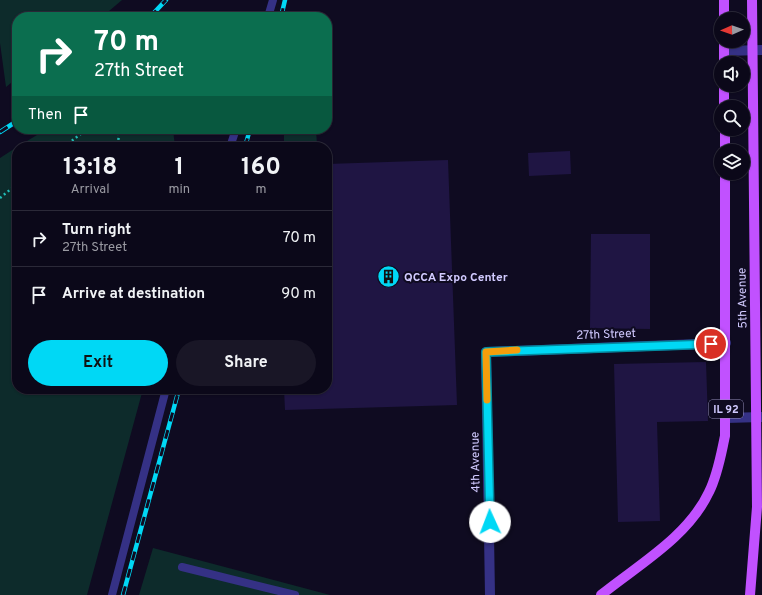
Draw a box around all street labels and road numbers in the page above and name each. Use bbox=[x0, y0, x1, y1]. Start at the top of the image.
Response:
street label: 5th Avenue bbox=[734, 267, 752, 329]
street label: 27th Street bbox=[576, 326, 636, 344]
road number: IL 92 bbox=[709, 400, 743, 418]
street label: 4th Avenue bbox=[467, 431, 485, 493]

